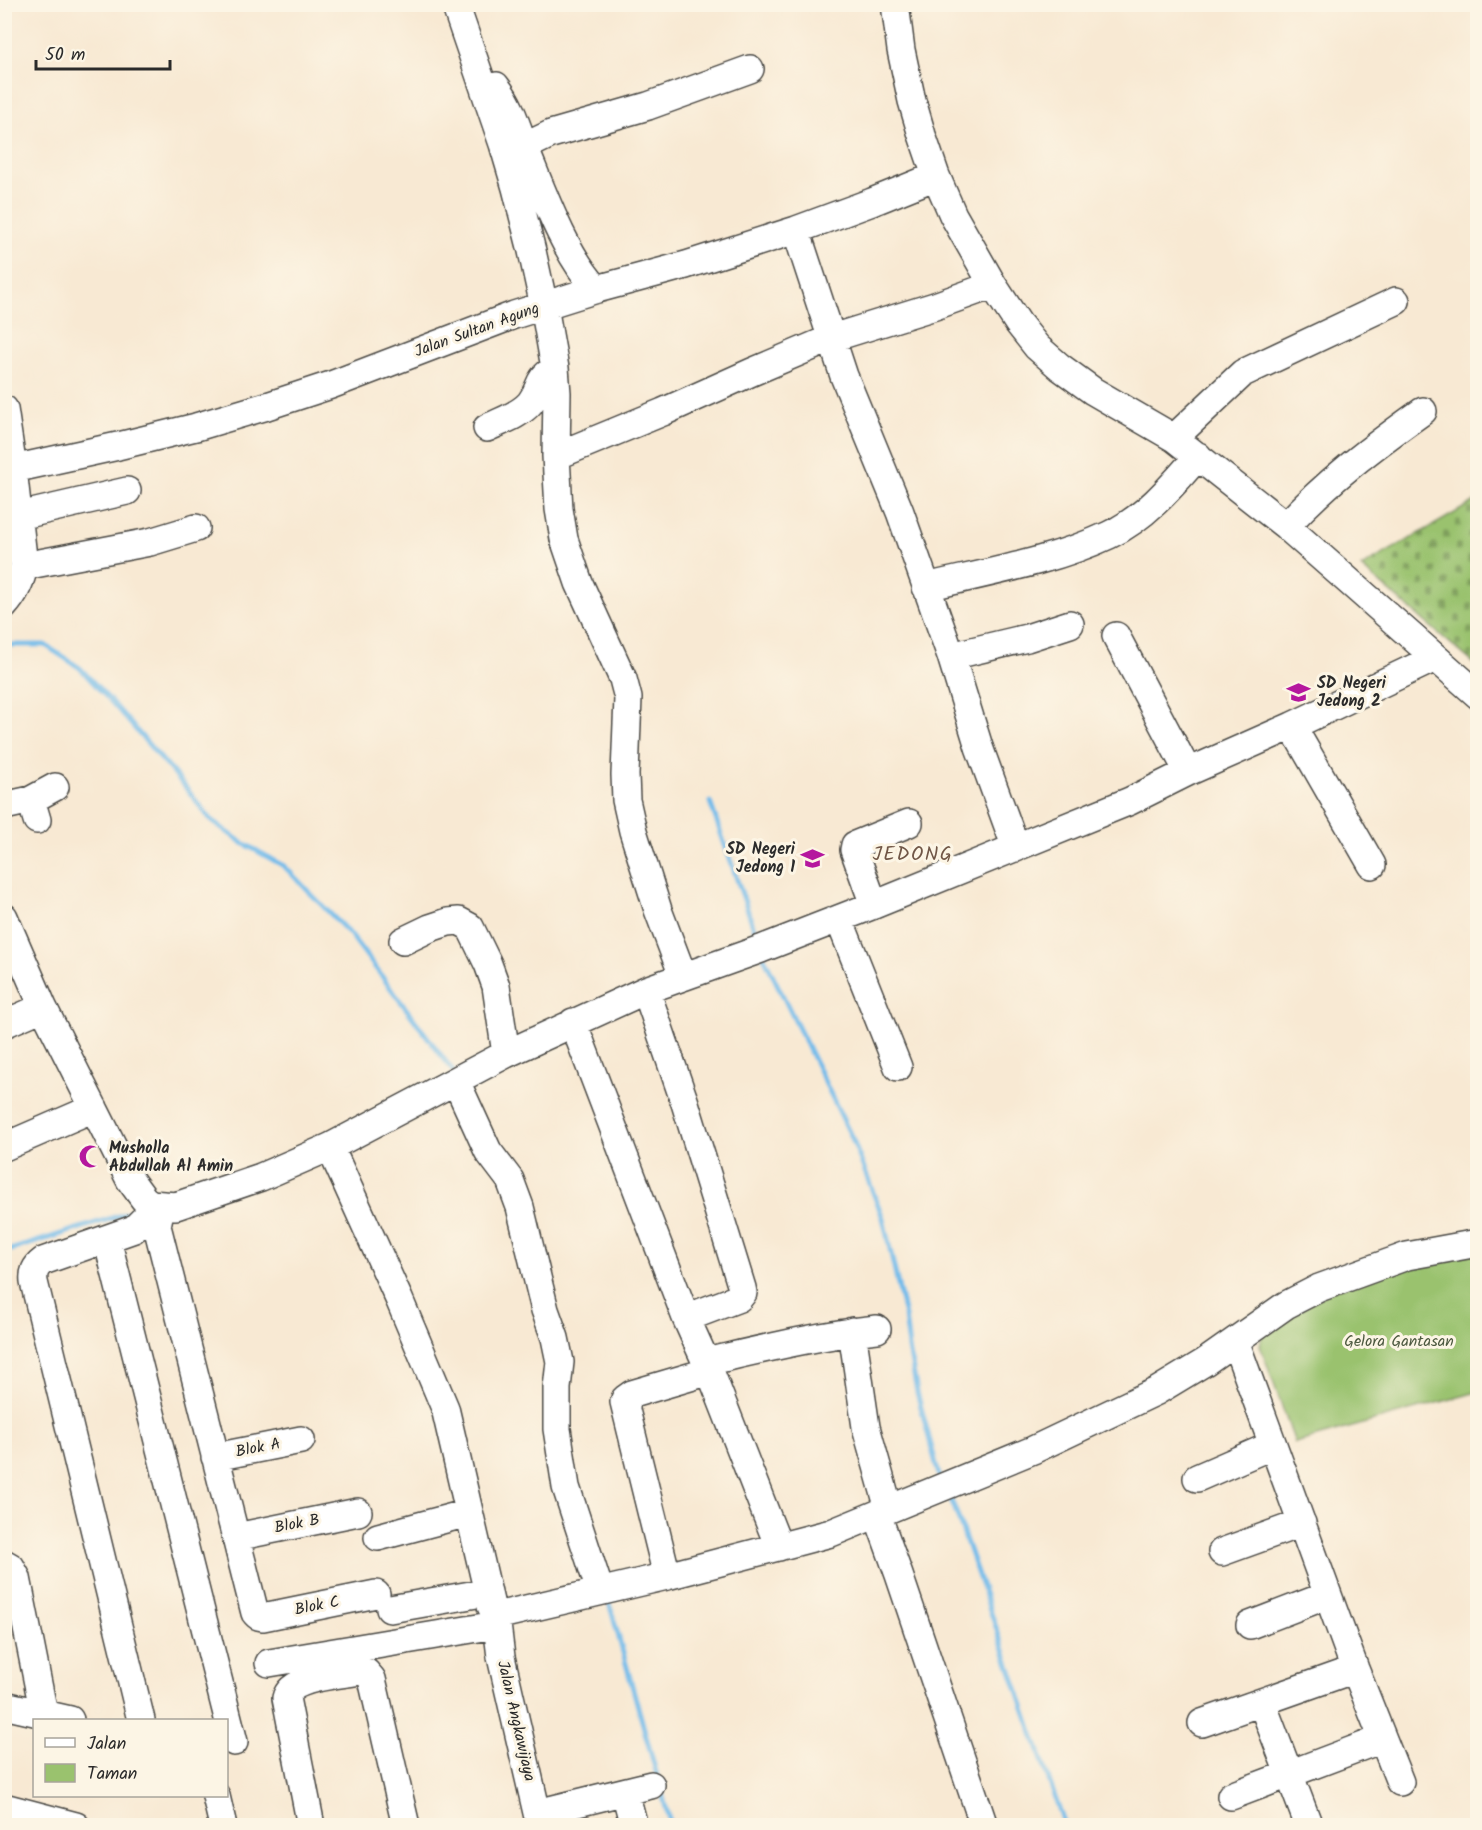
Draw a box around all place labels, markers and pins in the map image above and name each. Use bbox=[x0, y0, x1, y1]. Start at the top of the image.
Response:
place label: SD Negeri Jedong 2 bbox=[1317, 671, 1387, 714]
school or university icon: SD Negeri Jedong 2 bbox=[1286, 679, 1312, 705]
place label: SD Negeri Jedong 1 bbox=[726, 837, 796, 880]
school or university icon: SD Negeri Jedong 1 bbox=[800, 845, 826, 871]
place label: Musholla Abdullah Al Amin bbox=[109, 1136, 233, 1179]
mosque icon: Musholla Abdullah Al Amin bbox=[78, 1144, 104, 1170]

